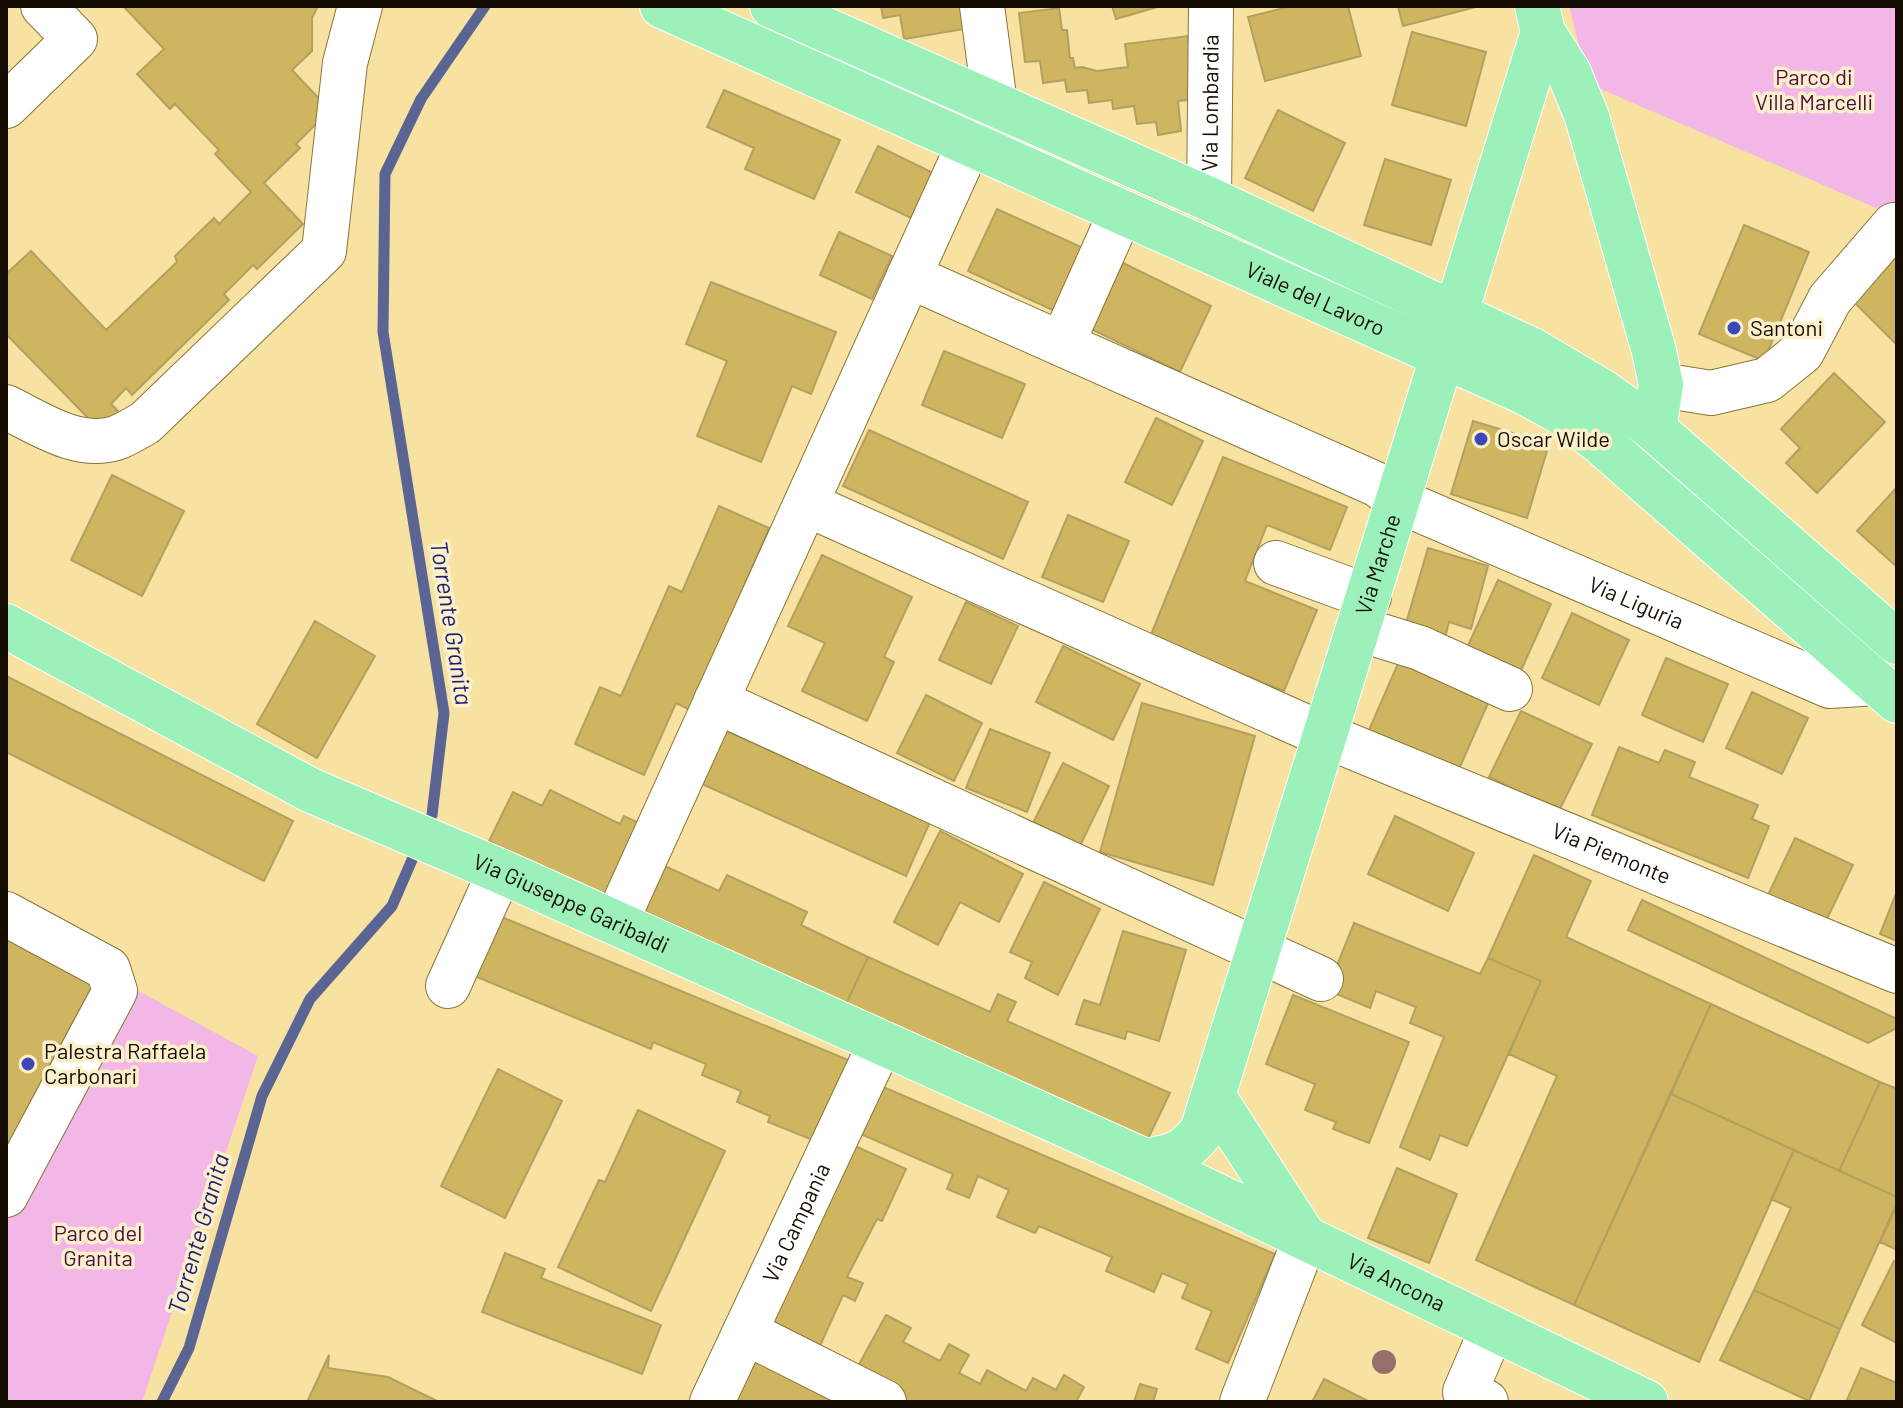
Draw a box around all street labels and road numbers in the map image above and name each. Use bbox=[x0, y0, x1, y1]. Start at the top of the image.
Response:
street label: Via Lombardia bbox=[1195, 34, 1223, 172]
street label: Viale del Lavoro bbox=[1242, 255, 1390, 340]
street label: Via Marche bbox=[1349, 511, 1405, 618]
street label: Via Liguria bbox=[1585, 570, 1688, 634]
street label: Via Piemonte bbox=[1549, 817, 1675, 889]
street label: Via Giuseppe Garibaldi bbox=[470, 847, 674, 957]
street label: Via Campania bbox=[756, 1158, 834, 1286]
street label: Via Ancona bbox=[1343, 1246, 1450, 1316]

